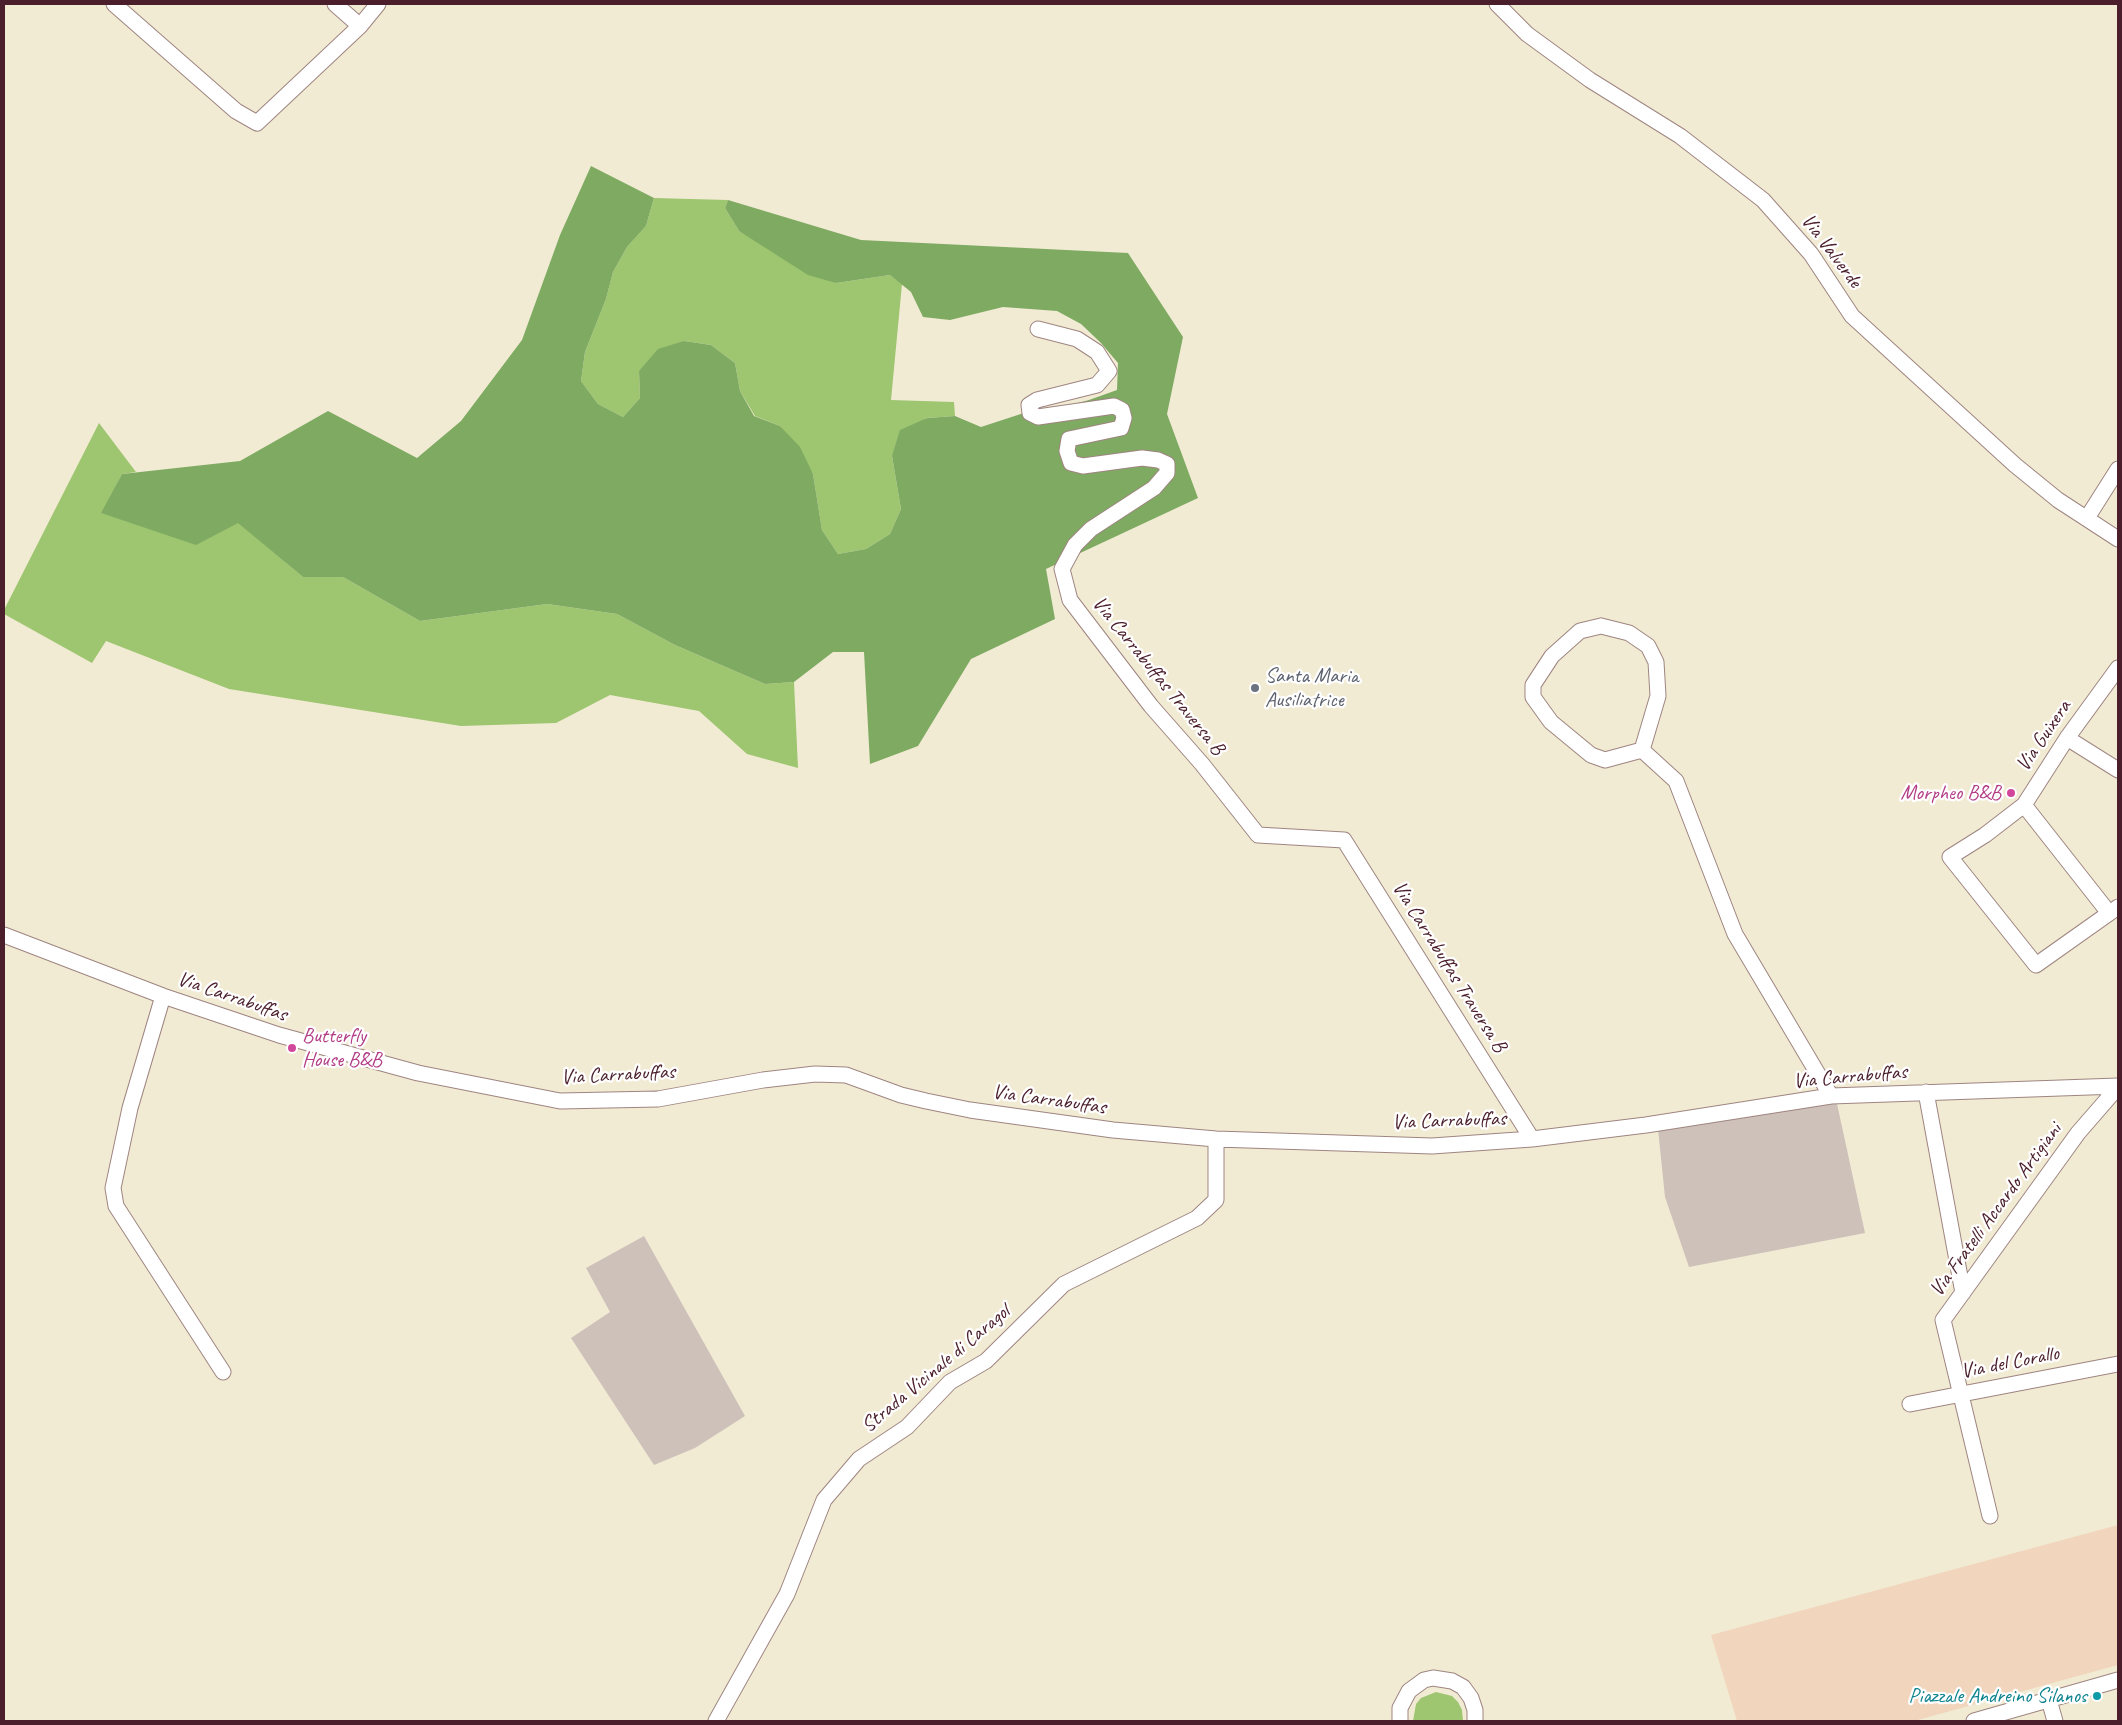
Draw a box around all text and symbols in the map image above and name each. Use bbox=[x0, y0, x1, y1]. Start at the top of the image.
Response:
street label: Via Valverde bbox=[1795, 209, 1867, 293]
street label: Via Carrabuffas Traversa B bbox=[1086, 592, 1230, 760]
place label: Santa Maria Ausiliatrice bbox=[1265, 663, 1358, 713]
marker: Santa Maria Ausiliatrice bbox=[1249, 682, 1261, 694]
street label: Via Guixera bbox=[2011, 696, 2077, 776]
place label: Morpheo B&B bbox=[1900, 780, 2001, 806]
marker: Morpheo B&B bbox=[2005, 787, 2017, 799]
street label: Via Carrabuffas Traversa B bbox=[1386, 877, 1512, 1057]
street label: Via Carrabuffas bbox=[174, 967, 290, 1027]
place label: Butterfly House B&B bbox=[302, 1023, 382, 1073]
marker: Butterfly House B&B bbox=[286, 1042, 298, 1054]
street label: Via Carrabuffas bbox=[560, 1059, 676, 1091]
street label: Via Carrabuffas bbox=[1792, 1059, 1908, 1095]
street label: Via Carrabuffas bbox=[991, 1080, 1107, 1120]
street label: Via Carrabuffas bbox=[1392, 1106, 1506, 1136]
street label: Via Fratelli Accardo Artigiani bbox=[1925, 1118, 2067, 1302]
street label: Strada Vicinale di Caragol bbox=[857, 1300, 1015, 1438]
street label: Via del Corallo bbox=[1959, 1341, 2061, 1385]
place label: Piazzale Andreino Silanos bbox=[1909, 1683, 2087, 1709]
marker: Piazzale Andreino Silanos bbox=[2091, 1690, 2103, 1702]

